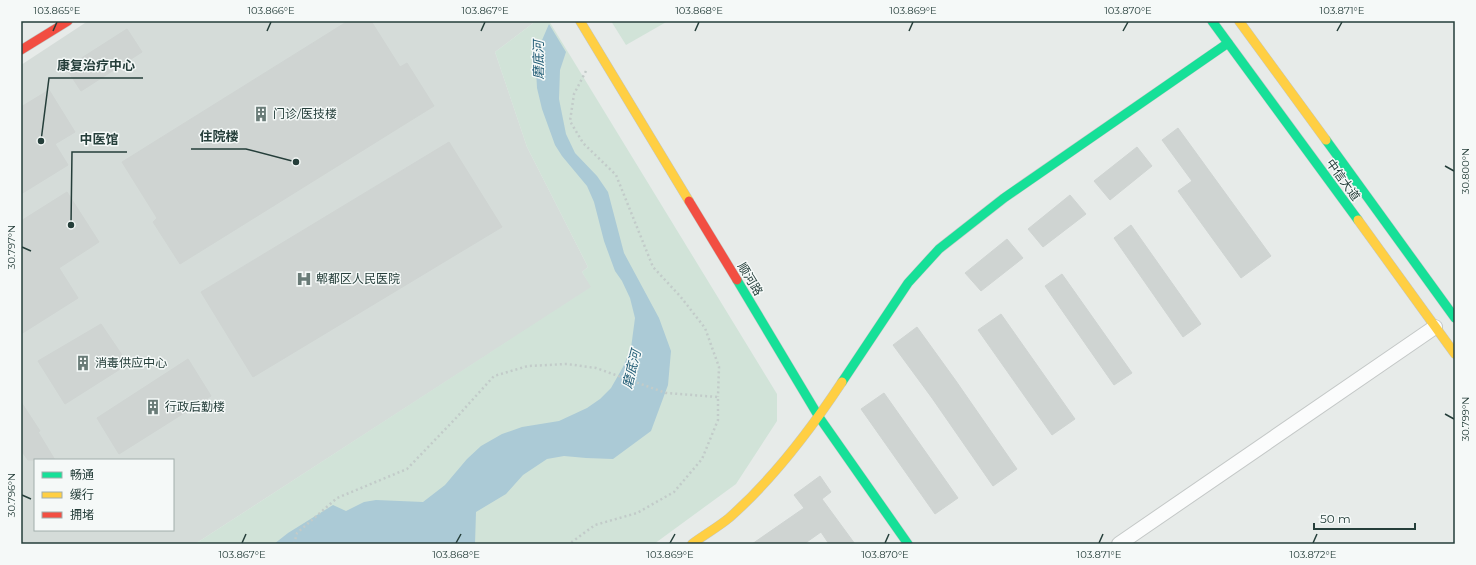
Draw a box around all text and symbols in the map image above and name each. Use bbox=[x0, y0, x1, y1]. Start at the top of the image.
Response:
text: 103.865°E bbox=[34, 4, 81, 17]
text: 103.866°E bbox=[247, 4, 295, 17]
text: 103.867°E bbox=[461, 4, 509, 17]
text: 103.868°E bbox=[675, 4, 723, 17]
text: 103.869°E bbox=[889, 4, 937, 17]
text: 103.870°E bbox=[1104, 4, 1152, 17]
text: 103.871°E bbox=[1320, 4, 1365, 17]
water label: 磨底河 bbox=[530, 38, 546, 80]
callout: 康复治疗中心 bbox=[49, 53, 143, 78]
text: 康复治疗中心 bbox=[57, 57, 135, 73]
building icon: 门诊/医技楼 bbox=[252, 105, 270, 123]
place label: 门诊/医技楼 bbox=[273, 106, 337, 121]
callout: 住院楼 bbox=[191, 124, 246, 149]
callout: 中医馆 bbox=[72, 127, 127, 152]
text: 住院楼 bbox=[199, 128, 239, 144]
text: 中医馆 bbox=[79, 131, 119, 147]
text: 30.800°N bbox=[1459, 148, 1472, 194]
street label: 中信大道 bbox=[1323, 156, 1364, 204]
text: 30.797°N bbox=[5, 225, 18, 269]
street label: 顺河路 bbox=[735, 259, 766, 298]
hospital icon: 郫都区人民医院 bbox=[295, 270, 313, 288]
place label: 郫都区人民医院 bbox=[316, 271, 400, 286]
water label: 磨底河 bbox=[619, 345, 644, 390]
building icon: 消毒供应中心 bbox=[74, 354, 92, 372]
place label: 消毒供应中心 bbox=[95, 355, 167, 370]
text: 30.799°N bbox=[1459, 397, 1472, 441]
building icon: 行政后勤楼 bbox=[144, 398, 162, 416]
place label: 行政后勤楼 bbox=[165, 399, 225, 414]
legend bbox=[34, 459, 174, 531]
text: 畅通 bbox=[70, 467, 94, 482]
text: 30.796°N bbox=[5, 473, 18, 517]
text: 缓行 bbox=[70, 487, 94, 502]
scale bar bbox=[1314, 505, 1415, 531]
text: 拥堵 bbox=[70, 507, 94, 522]
text: 50 m bbox=[1320, 511, 1351, 526]
text: 103.867°E bbox=[218, 548, 266, 561]
text: 103.868°E bbox=[432, 548, 480, 561]
text: 103.869°E bbox=[646, 548, 694, 561]
text: 103.870°E bbox=[861, 548, 909, 561]
text: 103.871°E bbox=[1077, 548, 1122, 561]
text: 103.872°E bbox=[1290, 548, 1337, 561]

